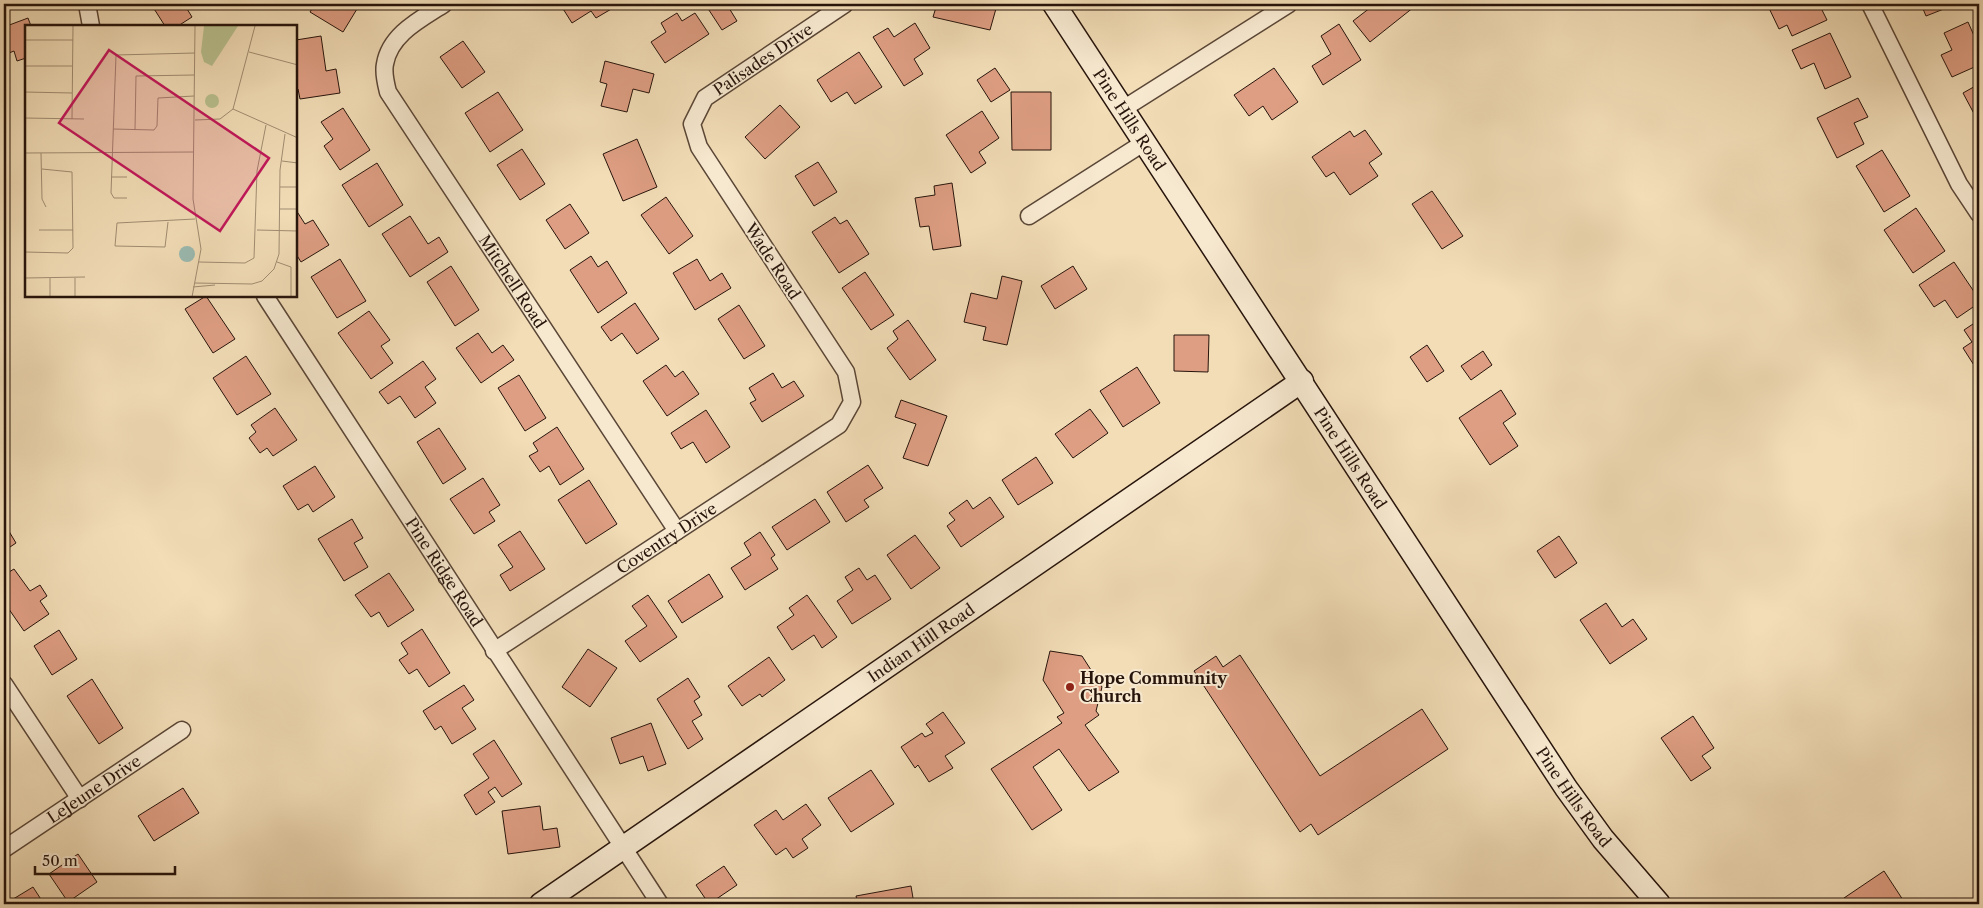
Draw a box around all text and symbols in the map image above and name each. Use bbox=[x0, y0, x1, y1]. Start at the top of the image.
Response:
street label: Palisades Drive bbox=[709, 19, 816, 100]
inset map bbox=[25, 25, 298, 298]
street label: Pine Hills Road bbox=[1089, 65, 1170, 174]
street label: Wade Road bbox=[740, 218, 805, 303]
street label: Mitchell Road bbox=[475, 231, 551, 332]
street label: Pine Hills Road bbox=[1310, 403, 1391, 513]
street label: Coventry Drive bbox=[612, 498, 720, 578]
street label: Pine Ridge Road bbox=[401, 514, 487, 630]
street label: Indian Hill Road bbox=[864, 599, 978, 687]
place label: Hope Community Church bbox=[1080, 668, 1228, 706]
marker: Hope Community Church bbox=[1064, 681, 1076, 693]
street label: Pine Hills Road bbox=[1532, 743, 1616, 851]
street label: LeJeune Drive bbox=[43, 751, 144, 827]
scale bar bbox=[35, 843, 175, 875]
text: 50 m bbox=[42, 851, 78, 870]

